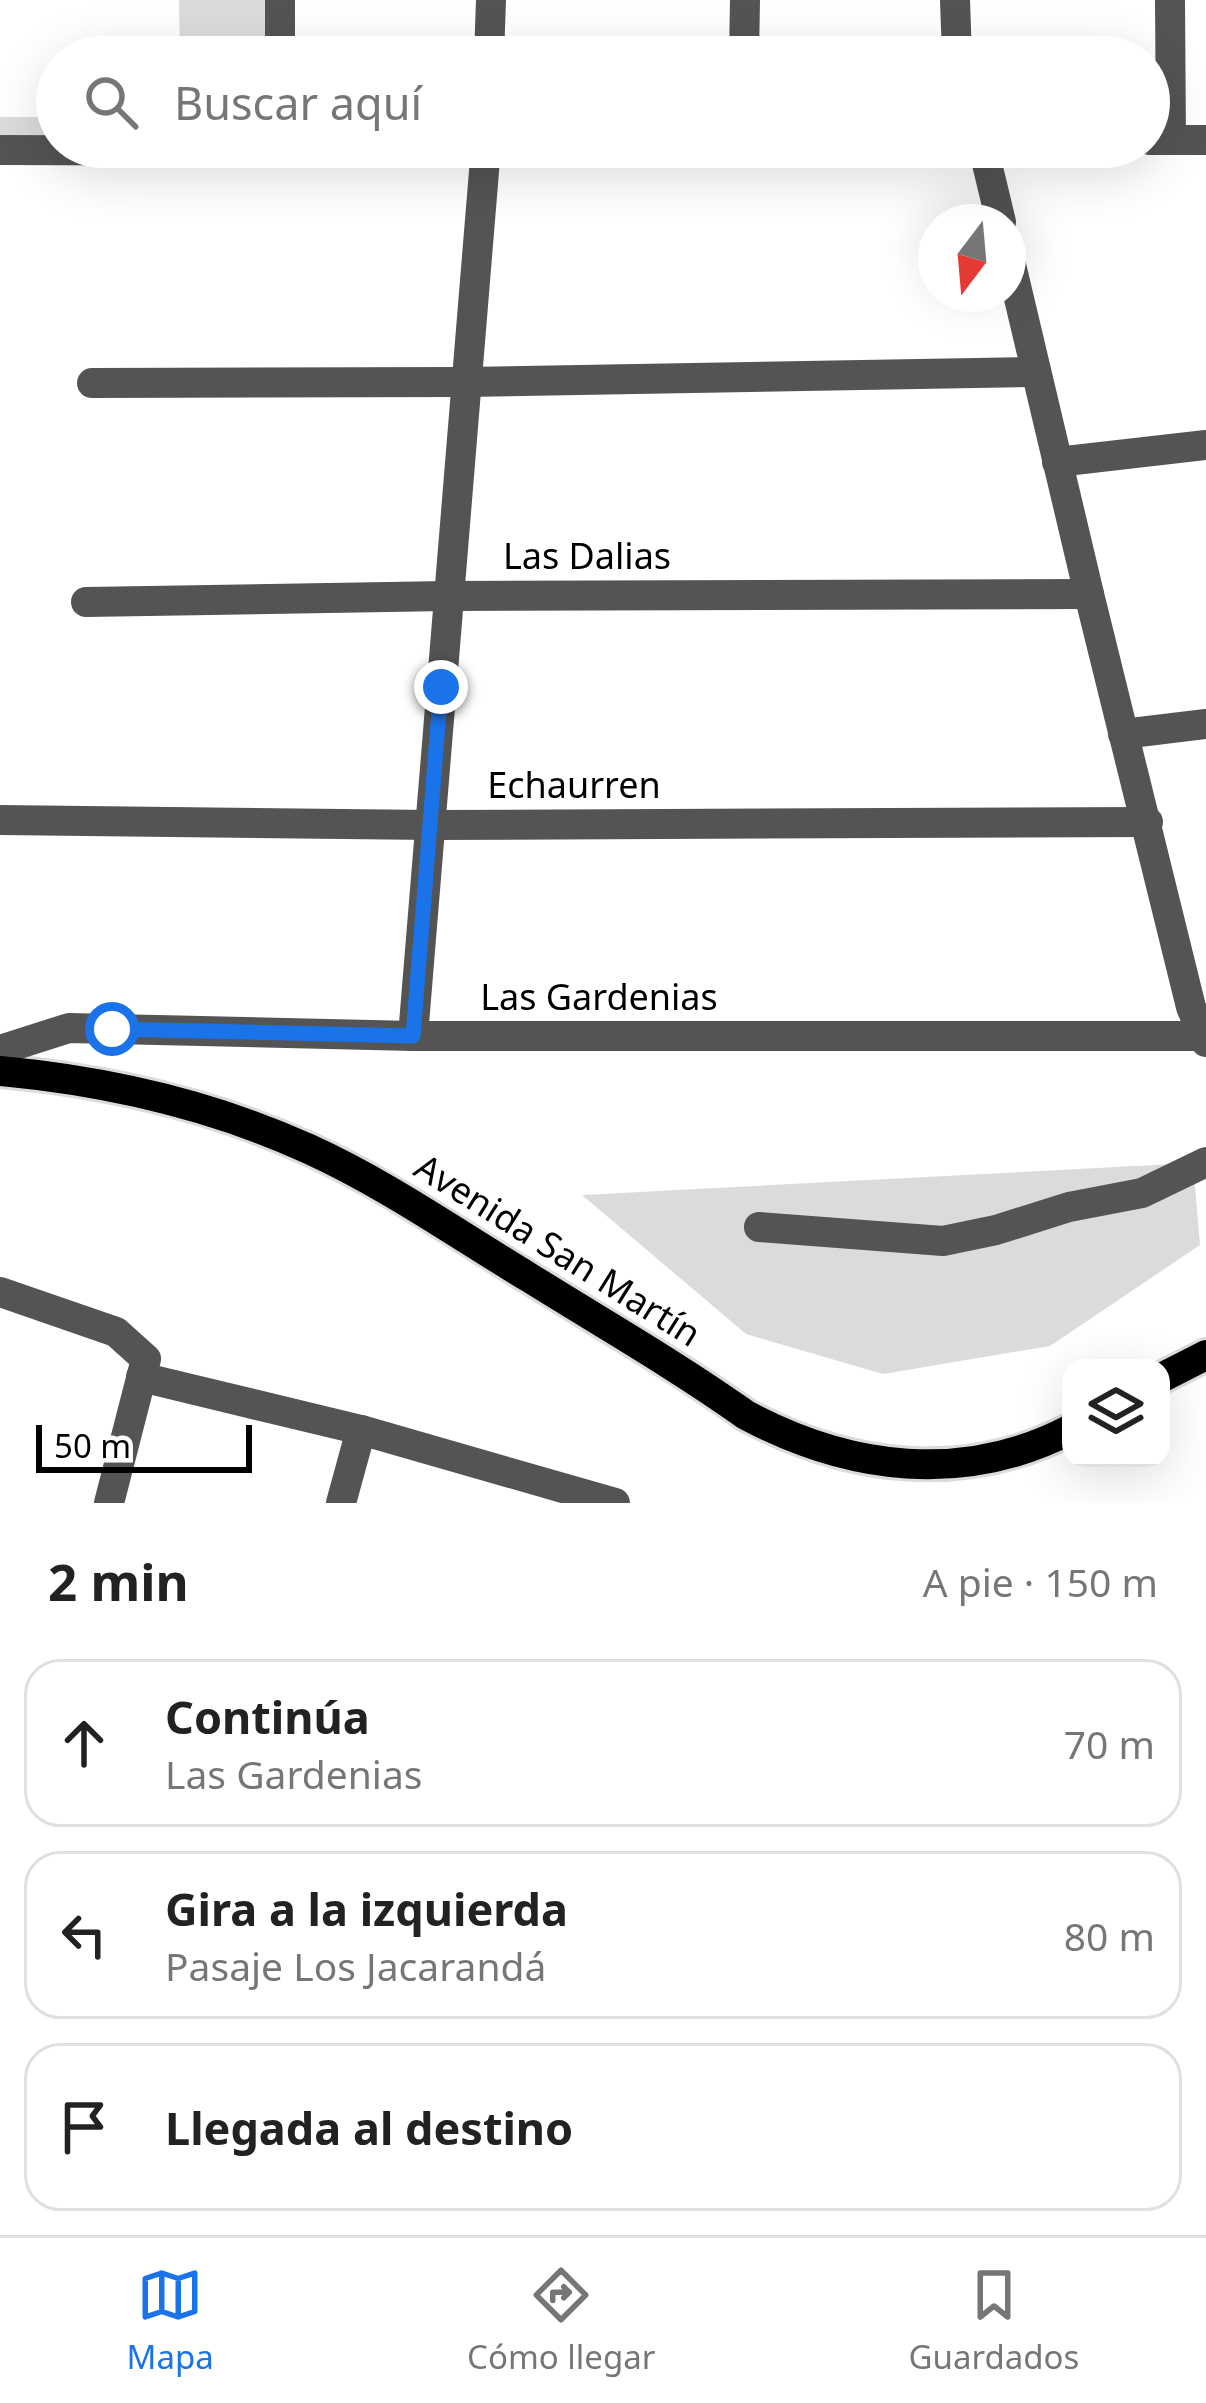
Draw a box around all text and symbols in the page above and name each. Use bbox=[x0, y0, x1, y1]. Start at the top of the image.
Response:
search box bbox=[36, 36, 1170, 168]
icon: search bbox=[78, 69, 144, 135]
text: Buscar aquí bbox=[174, 72, 422, 133]
north arrow bbox=[918, 204, 1026, 312]
street label: Las Dalias bbox=[503, 531, 671, 580]
route end bbox=[414, 660, 468, 714]
street label: Echaurren bbox=[487, 760, 661, 809]
street label: Las Gardenias bbox=[480, 972, 718, 1021]
route start bbox=[85, 1002, 139, 1056]
street label: Avenida San Martín bbox=[406, 1142, 711, 1357]
map controls bbox=[1062, 1359, 1170, 1467]
button: layers bbox=[1062, 1359, 1170, 1467]
scale bar bbox=[36, 1419, 252, 1472]
text: 50 m bbox=[54, 1423, 131, 1468]
text: 2 min bbox=[48, 1546, 189, 1616]
text: A pie · 150 m bbox=[923, 1555, 1158, 1608]
text: Continúa bbox=[165, 1686, 370, 1747]
icon: ahead bbox=[51, 1710, 117, 1776]
text: 70 m bbox=[1064, 1717, 1155, 1770]
text: Las Gardenias bbox=[165, 1747, 422, 1800]
text: Gira a la izquierda bbox=[165, 1878, 568, 1939]
icon: left bbox=[51, 1902, 117, 1968]
text: 80 m bbox=[1064, 1909, 1155, 1962]
text: Pasaje Los Jacarandá bbox=[165, 1939, 546, 1992]
icon: arrive bbox=[51, 2094, 117, 2160]
text: Llegada al destino bbox=[165, 2097, 573, 2158]
tab: Mapa bbox=[127, 2262, 214, 2379]
tab: Cómo llegar bbox=[467, 2262, 655, 2379]
tab: Guardados bbox=[909, 2262, 1079, 2379]

